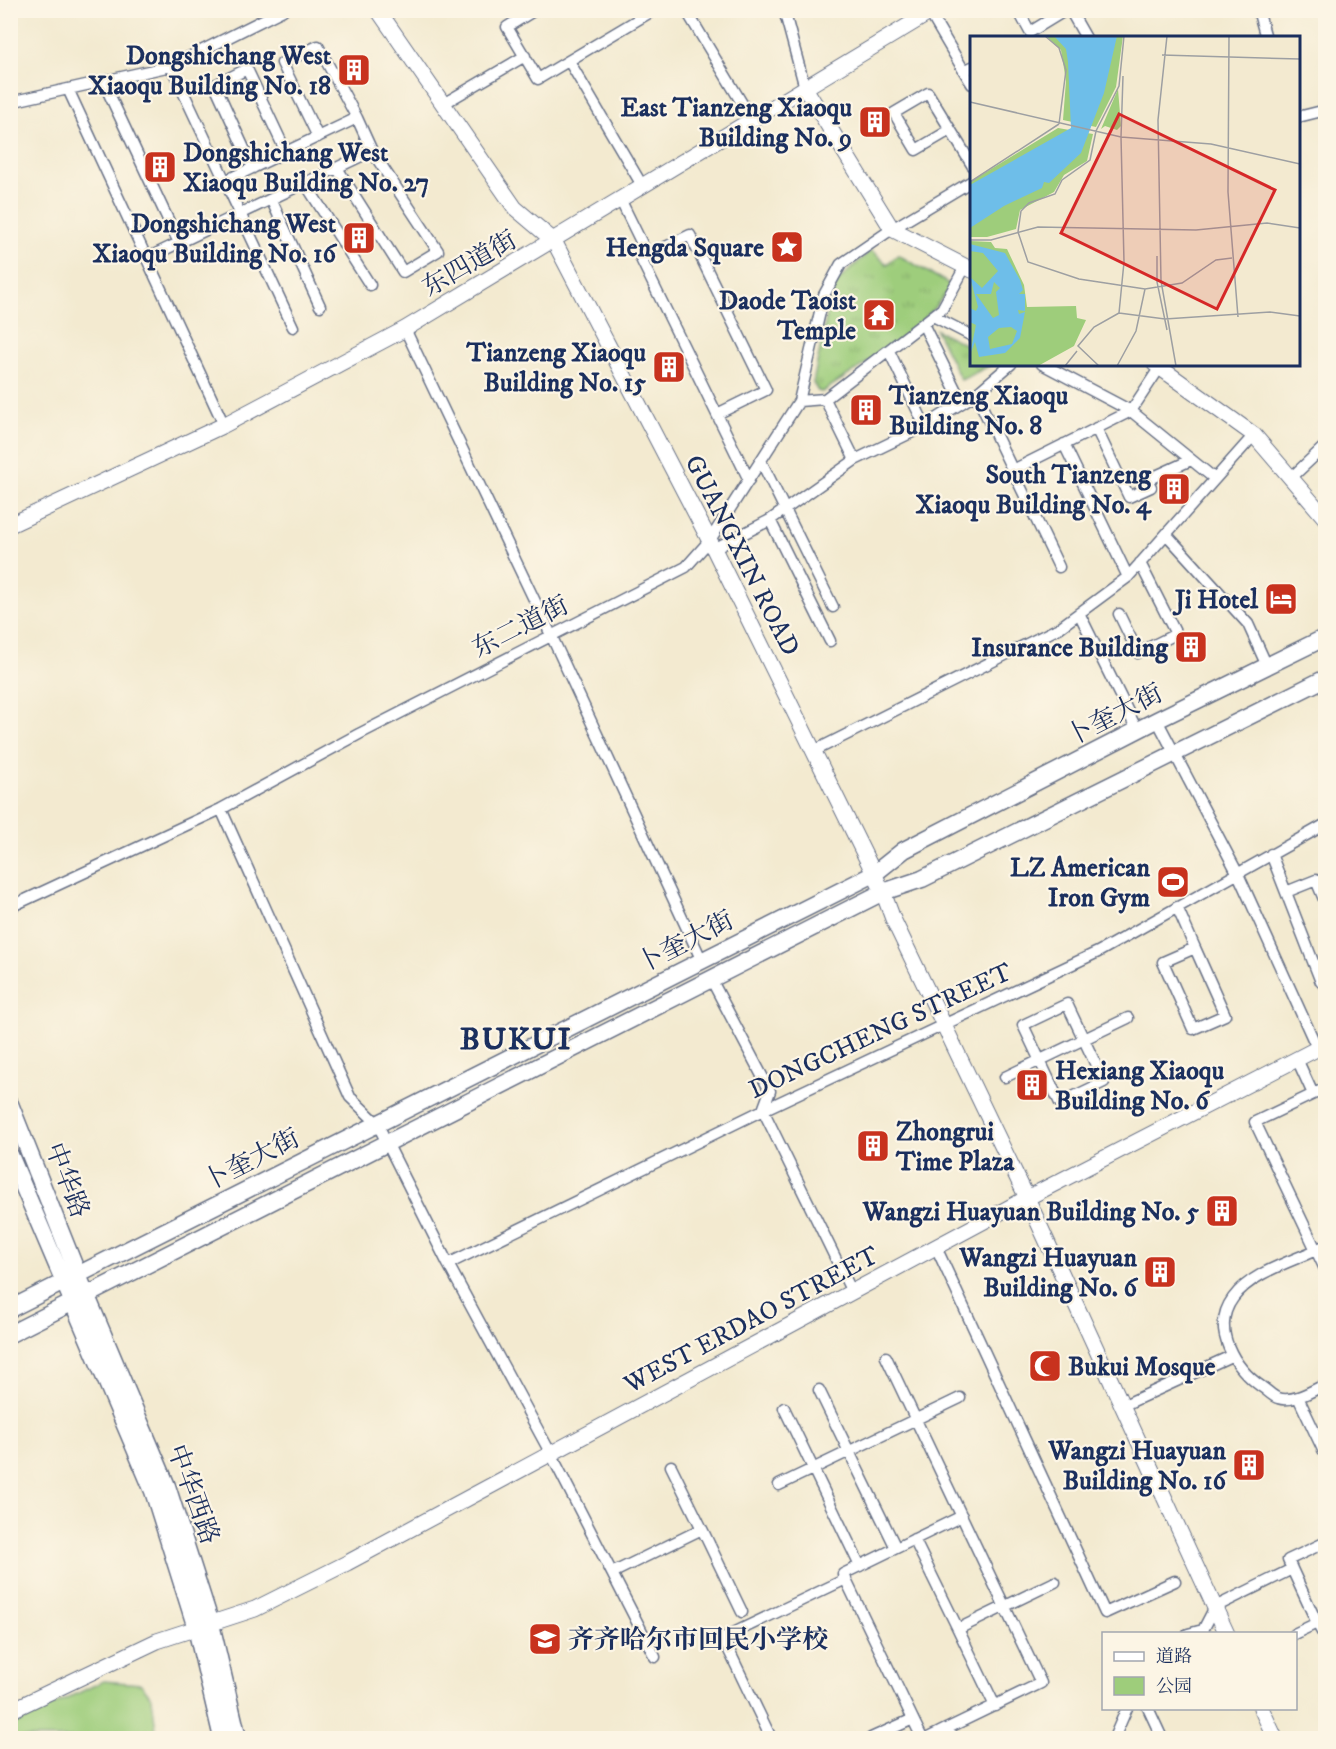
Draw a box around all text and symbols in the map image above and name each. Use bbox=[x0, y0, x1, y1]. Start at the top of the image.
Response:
inset map bbox=[970, 36, 1300, 366]
place label: Dongshichang West Xiaoqu Building No. 18 bbox=[88, 40, 332, 103]
building icon: Dongshichang West Xiaoqu Building No. 18 bbox=[336, 52, 372, 88]
place label: East Tianzeng Xiaoqu Building No. 9 bbox=[621, 92, 852, 155]
building icon: East Tianzeng Xiaoqu Building No. 9 bbox=[857, 104, 893, 140]
place label: Dongshichang West Xiaoqu Building No. 27 bbox=[183, 137, 429, 200]
building icon: Dongshichang West Xiaoqu Building No. 27 bbox=[142, 149, 178, 185]
place label: Dongshichang West Xiaoqu Building No. 16 bbox=[93, 208, 337, 271]
building icon: Dongshichang West Xiaoqu Building No. 16 bbox=[341, 220, 377, 256]
street label: 东四道街 bbox=[416, 224, 523, 305]
place icon: Hengda Square bbox=[769, 229, 805, 265]
place label: Hengda Square bbox=[605, 232, 764, 265]
place label: Daode Taoist Temple bbox=[719, 285, 857, 348]
temple icon: Daode Taoist Temple bbox=[861, 297, 897, 333]
place label: Tianzeng Xiaoqu Building No. 15 bbox=[466, 337, 646, 400]
building icon: Tianzeng Xiaoqu Building No. 15 bbox=[651, 349, 687, 385]
place label: Tianzeng Xiaoqu Building No. 8 bbox=[888, 380, 1069, 443]
building icon: Tianzeng Xiaoqu Building No. 8 bbox=[848, 392, 884, 428]
street label: GUANGXIN ROAD bbox=[677, 450, 807, 662]
place label: South Tianzeng Xiaoqu Building No. 4 bbox=[916, 459, 1152, 522]
building icon: South Tianzeng Xiaoqu Building No. 4 bbox=[1156, 471, 1192, 507]
hotel icon: Ji Hotel bbox=[1263, 581, 1299, 617]
place label: Ji Hotel bbox=[1172, 584, 1259, 617]
street label: 东二道街 bbox=[467, 589, 575, 666]
building icon: Insurance Building bbox=[1173, 629, 1209, 665]
place label: Insurance Building bbox=[971, 632, 1169, 665]
street label: 卜奎大街 bbox=[1061, 677, 1169, 754]
place label: LZ American Iron Gym bbox=[1010, 852, 1150, 915]
sports icon: LZ American Iron Gym bbox=[1155, 864, 1191, 900]
street label: 卜奎大街 bbox=[632, 904, 740, 981]
street label: DONGCHENG STREET bbox=[744, 956, 1018, 1107]
district label: BUKUI bbox=[460, 1020, 572, 1060]
place label: Hexiang Xiaoqu Building No. 6 bbox=[1055, 1055, 1225, 1118]
building icon: Hexiang Xiaoqu Building No. 6 bbox=[1014, 1067, 1050, 1103]
place label: Zhongrui Time Plaza bbox=[895, 1116, 1015, 1179]
street label: 卜奎大街 bbox=[198, 1122, 306, 1199]
building icon: Zhongrui Time Plaza bbox=[855, 1128, 891, 1164]
street label: 中华路 bbox=[37, 1138, 96, 1223]
building icon: Wangzi Huayuan Building No. 5 bbox=[1204, 1193, 1240, 1229]
place label: Wangzi Huayuan Building No. 5 bbox=[862, 1196, 1199, 1229]
street label: WEST ERDAO STREET bbox=[618, 1239, 885, 1402]
place label: Wangzi Huayuan Building No. 6 bbox=[958, 1242, 1138, 1305]
building icon: Wangzi Huayuan Building No. 6 bbox=[1142, 1254, 1178, 1290]
mosque icon: Bukui Mosque bbox=[1027, 1348, 1063, 1384]
place label: Bukui Mosque bbox=[1068, 1351, 1216, 1384]
place label: Wangzi Huayuan Building No. 16 bbox=[1047, 1435, 1227, 1498]
street label: 中华西路 bbox=[159, 1440, 226, 1549]
building icon: Wangzi Huayuan Building No. 16 bbox=[1231, 1447, 1267, 1483]
school or university icon: 齐齐哈尔市回民小学校 bbox=[527, 1621, 563, 1657]
place label: 齐齐哈尔市回民小学校 bbox=[568, 1624, 828, 1657]
legend bbox=[1102, 1632, 1297, 1710]
text: 道路 bbox=[1156, 1646, 1192, 1668]
text: 公园 bbox=[1156, 1676, 1192, 1698]

